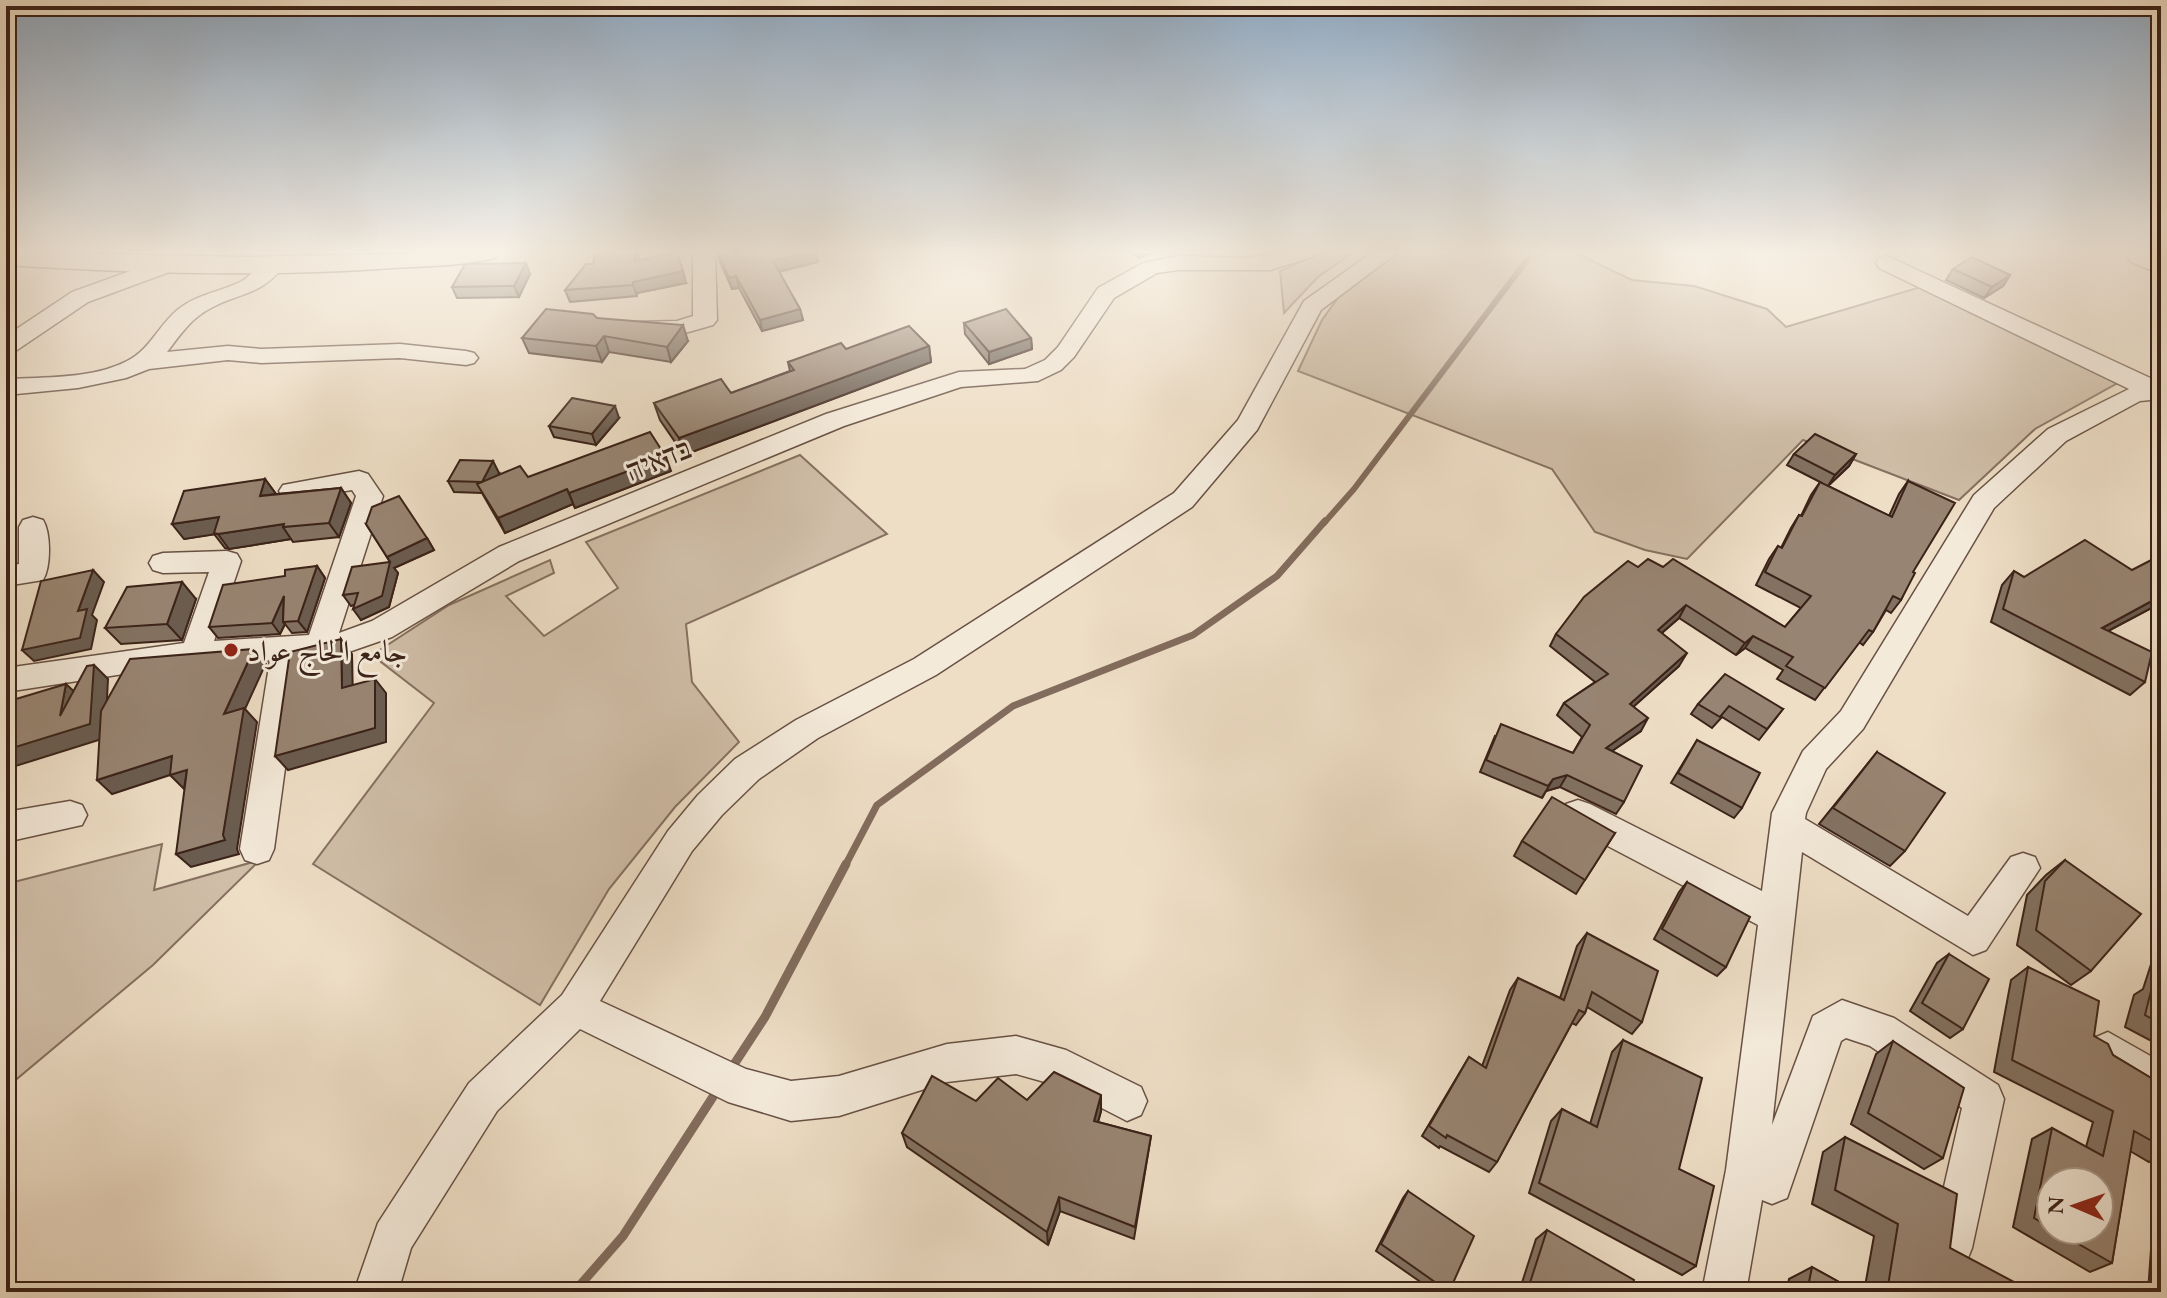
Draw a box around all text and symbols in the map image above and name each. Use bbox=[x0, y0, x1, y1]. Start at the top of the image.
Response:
street label: בדאיה bbox=[619, 428, 697, 490]
place label: جامع الحاج عواد bbox=[247, 631, 407, 678]
marker: جامع الحاج عواد bbox=[222, 641, 240, 659]
north arrow bbox=[2035, 1166, 2115, 1246]
text: N bbox=[2041, 1196, 2070, 1215]

